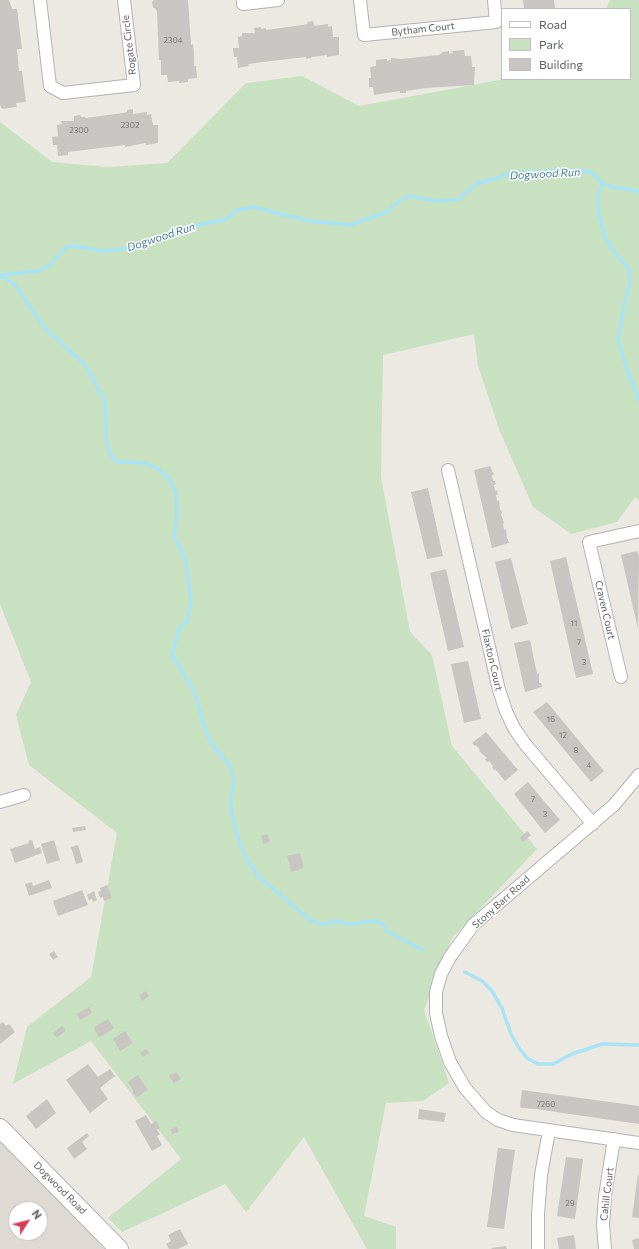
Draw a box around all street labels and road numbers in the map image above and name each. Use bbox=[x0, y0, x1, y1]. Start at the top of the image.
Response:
street label: Rogate Circle bbox=[119, 14, 139, 76]
street label: Bytham Court bbox=[391, 20, 455, 38]
street label: Craven Court bbox=[592, 579, 618, 641]
street label: Flaxton Court bbox=[479, 628, 505, 692]
street label: Stony Barr Road bbox=[470, 873, 532, 931]
street label: Dogwood Road bbox=[31, 1159, 89, 1217]
street label: Cahill Court bbox=[598, 1167, 616, 1221]

